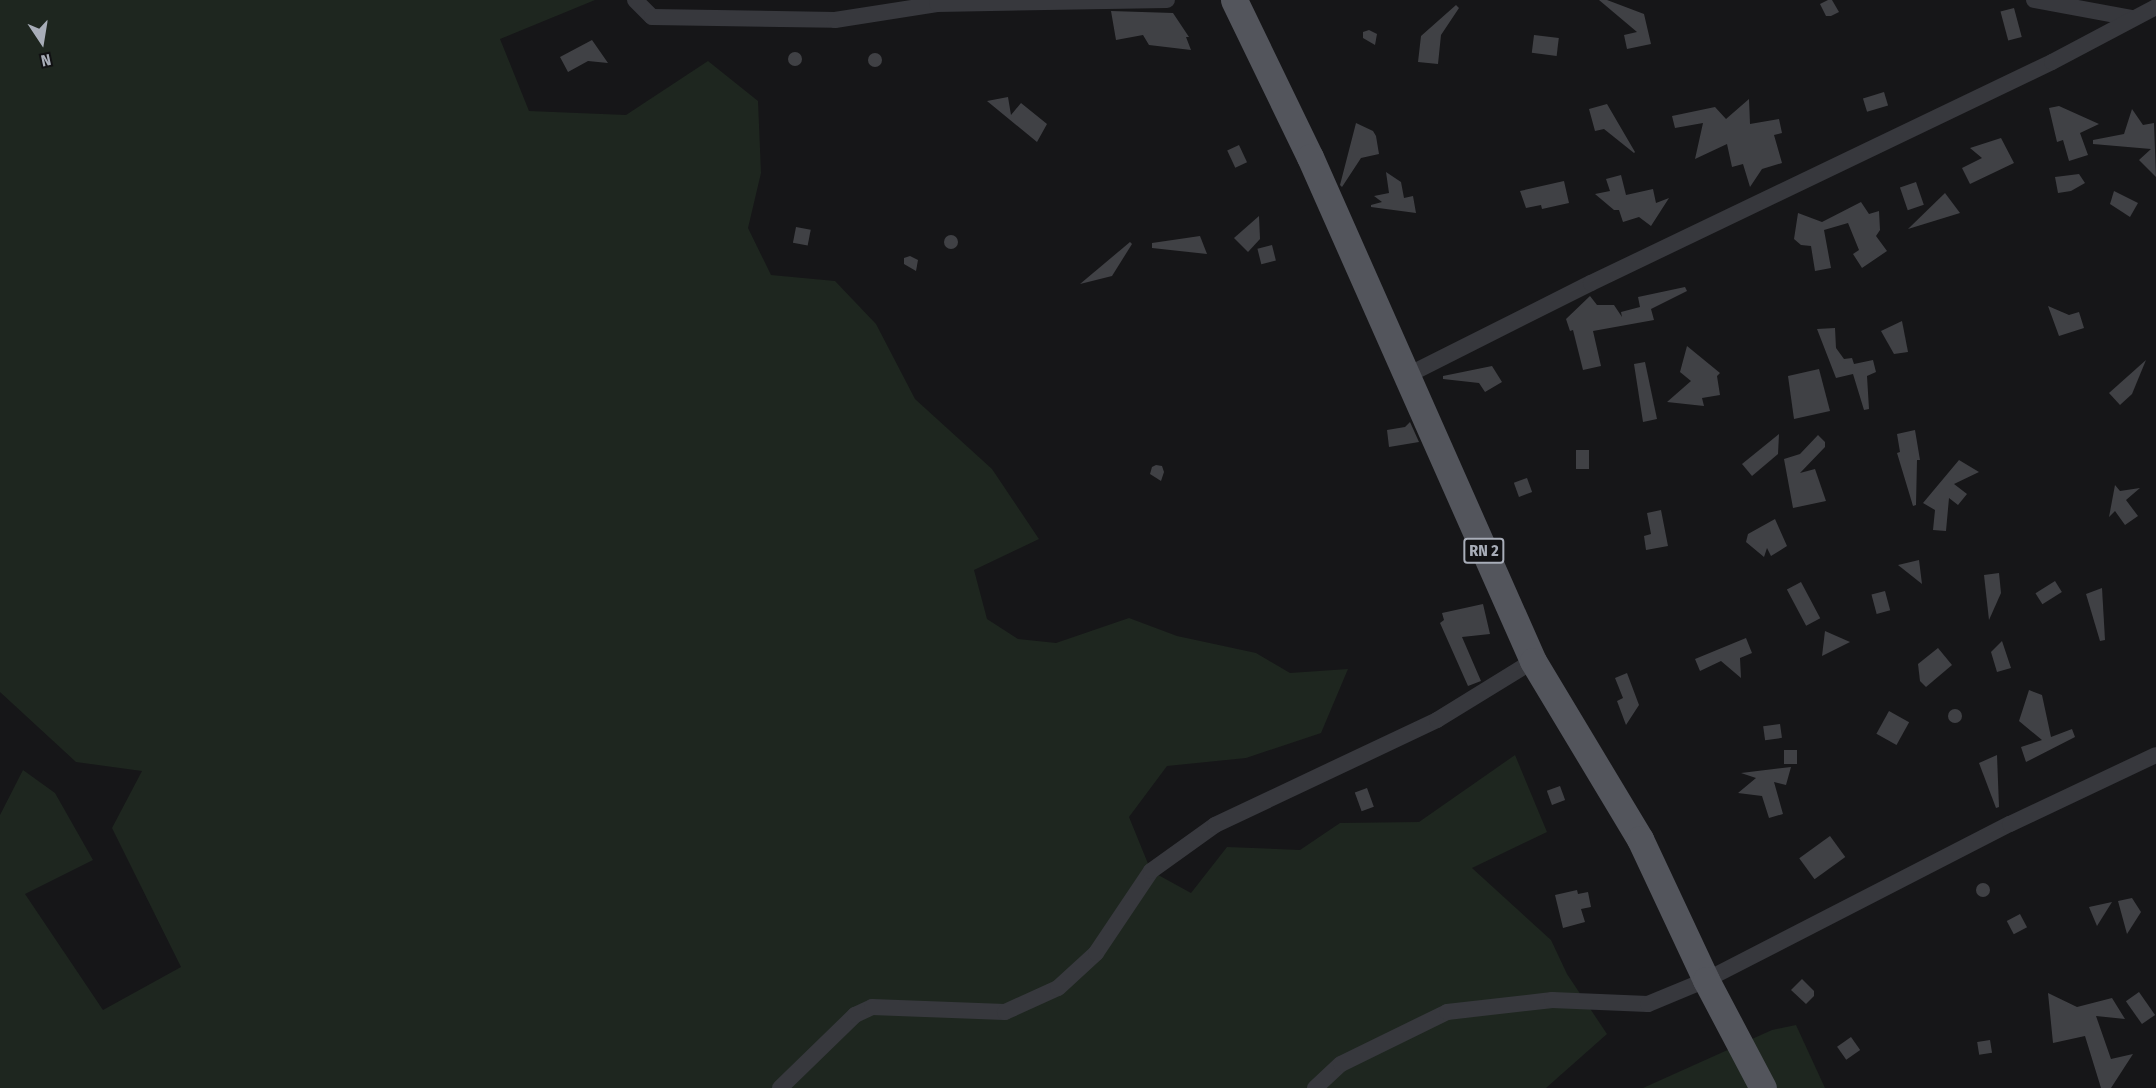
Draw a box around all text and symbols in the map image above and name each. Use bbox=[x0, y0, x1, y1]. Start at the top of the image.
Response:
north arrow bbox=[12, 12, 72, 72]
text: N bbox=[39, 50, 53, 70]
road number: RN 2 bbox=[1463, 538, 1505, 564]

